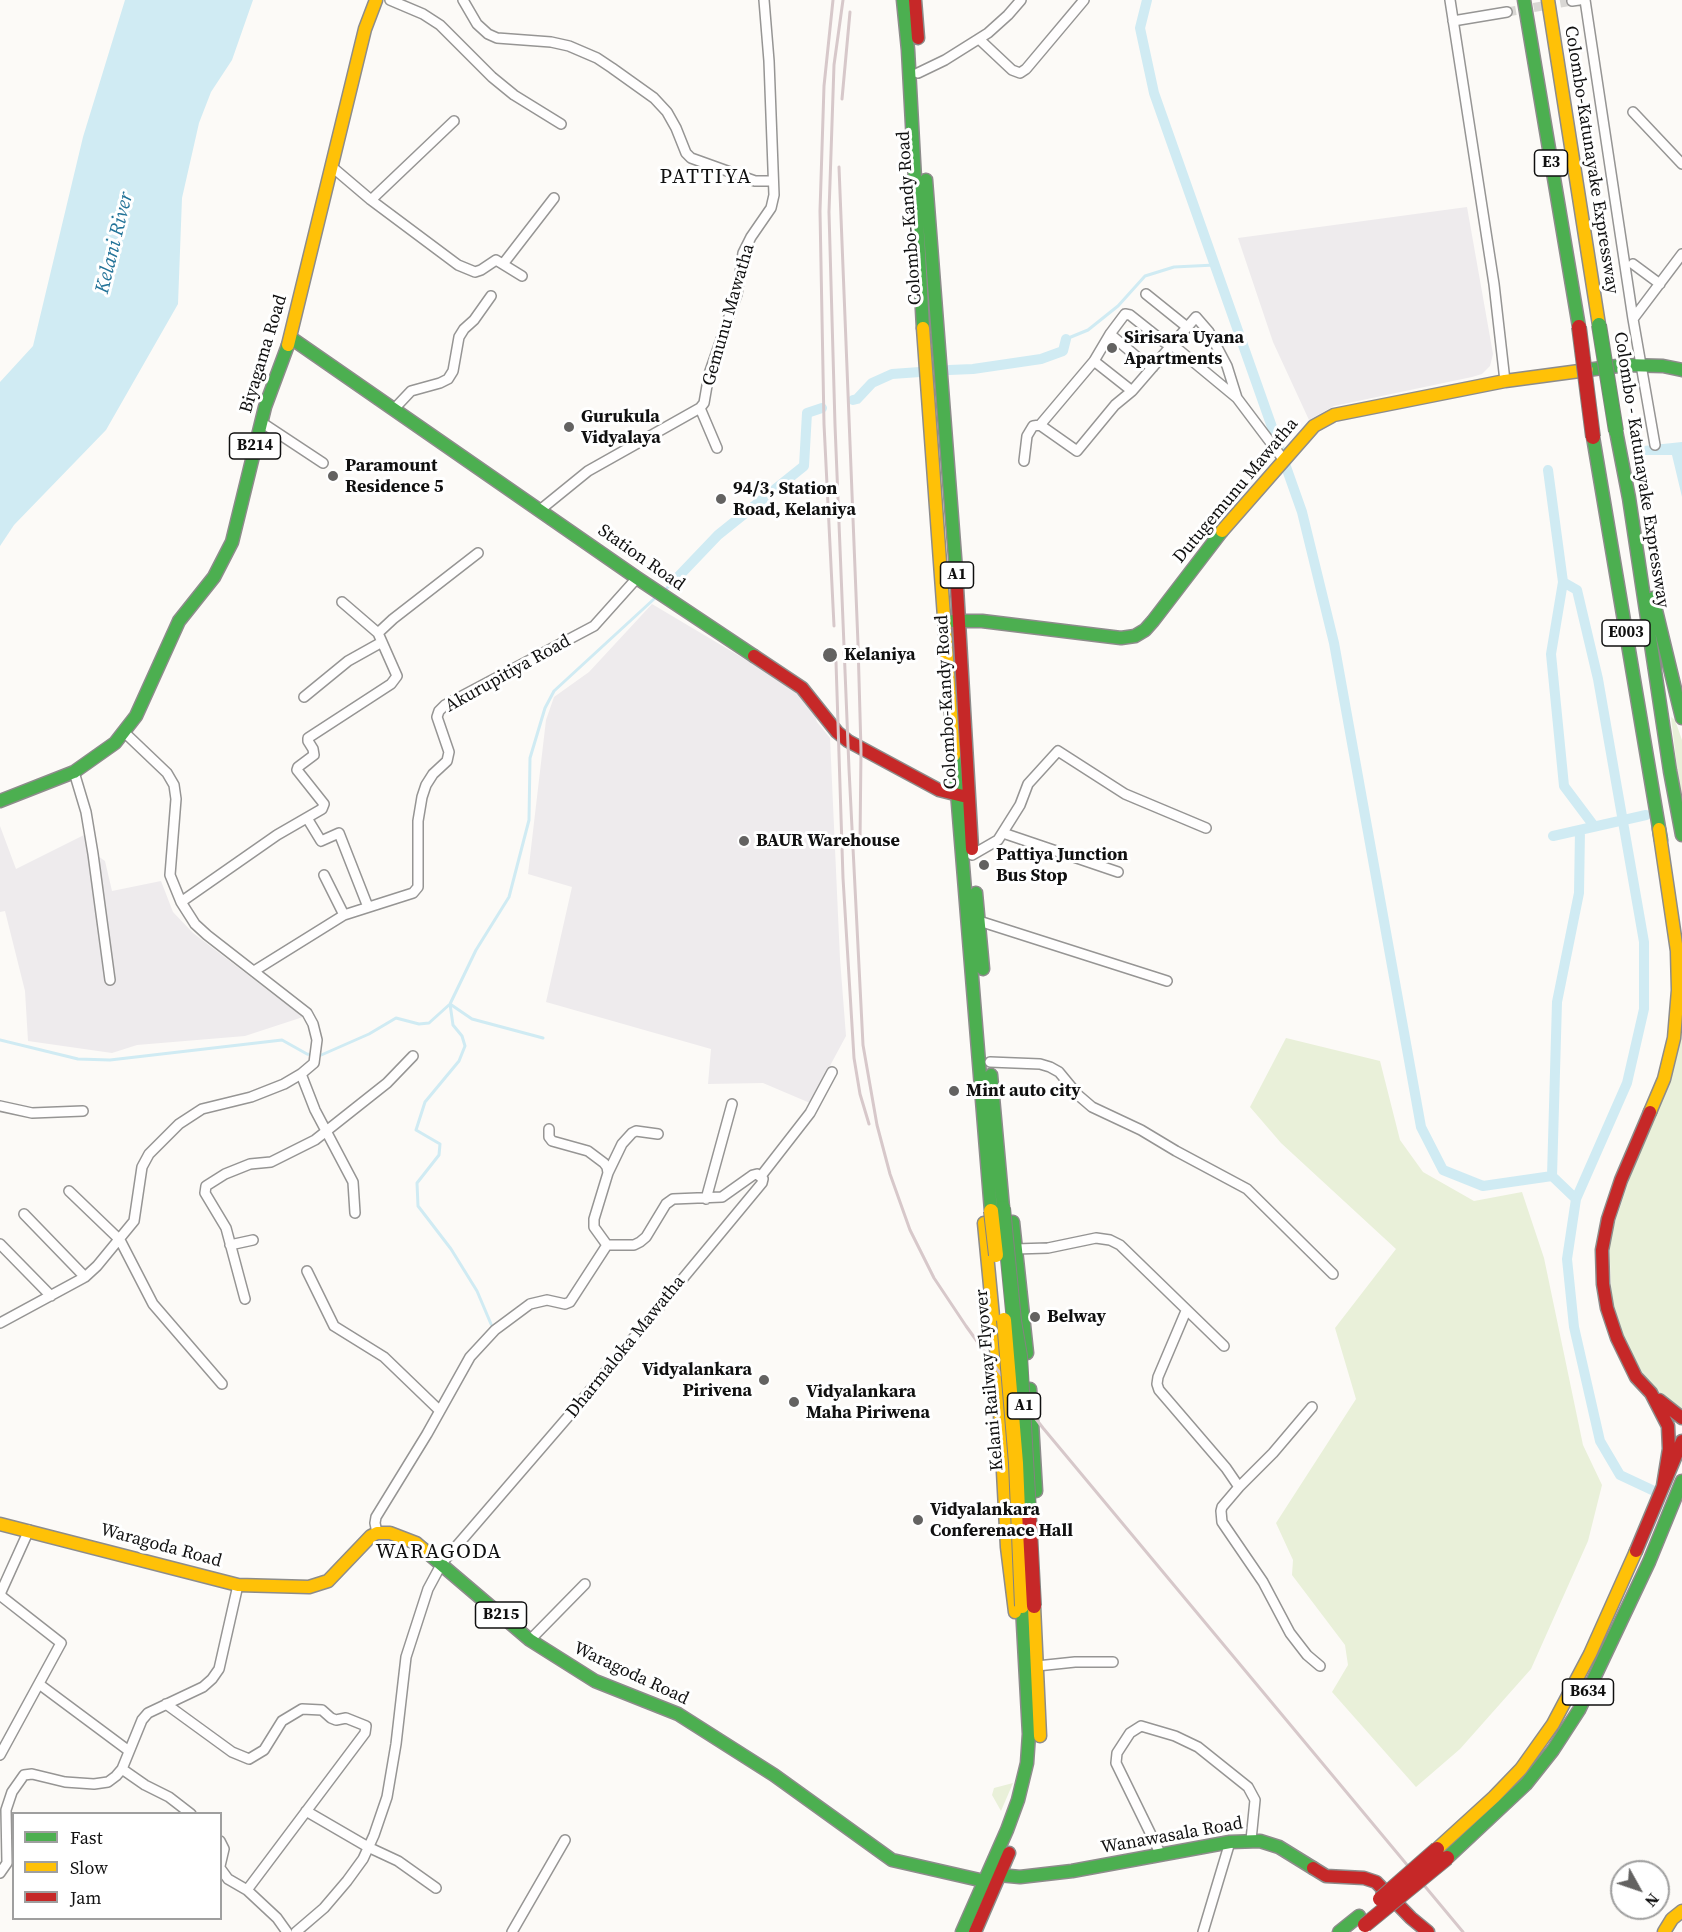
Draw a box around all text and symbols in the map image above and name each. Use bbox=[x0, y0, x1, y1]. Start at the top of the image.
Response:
street label: Colombo-Katunayake Expressway bbox=[1559, 24, 1623, 296]
street label: Colombo-Kandy Road bbox=[893, 130, 927, 306]
road number: E3 bbox=[1534, 150, 1568, 176]
district label: PATTIYA bbox=[660, 165, 752, 191]
water label: Kelani River bbox=[91, 190, 139, 296]
street label: Gemunu Mawatha bbox=[698, 242, 760, 388]
street label: Biyagama Road bbox=[236, 292, 292, 416]
place label: Sirisara Uyana Apartments bbox=[1124, 327, 1244, 370]
street label: Colombo - Katunayake Expressway bbox=[1608, 330, 1674, 610]
marker: Sirisara Uyana Apartments bbox=[1105, 341, 1119, 355]
place label: Gurukula Vidyalaya bbox=[581, 406, 661, 448]
street label: Dutugemunu Mawatha bbox=[1169, 414, 1303, 568]
marker: Gurukula Vidyalaya bbox=[562, 420, 576, 434]
road number: B214 bbox=[230, 433, 280, 459]
place label: Paramount Residence 5 bbox=[345, 455, 443, 498]
marker: Paramount Residence 5 bbox=[326, 469, 340, 483]
place label: 94/3, Station Road, Kelaniya bbox=[733, 478, 856, 520]
marker: 94/3, Station Road, Kelaniya bbox=[714, 492, 728, 506]
street label: Station Road bbox=[593, 520, 689, 596]
road number: A1 bbox=[940, 562, 974, 588]
street label: Colombo-Kandy Road bbox=[932, 614, 962, 790]
road number: E003 bbox=[1602, 620, 1650, 646]
street label: Akurupitiya Road bbox=[441, 631, 575, 717]
place label: Kelaniya bbox=[844, 644, 916, 666]
marker: Kelaniya bbox=[821, 646, 839, 664]
place label: BAUR Warehouse bbox=[756, 830, 900, 852]
marker: BAUR Warehouse bbox=[737, 834, 751, 848]
place label: Pattiya Junction Bus Stop bbox=[996, 844, 1128, 886]
marker: Pattiya Junction Bus Stop bbox=[977, 858, 991, 872]
place label: Mint auto city bbox=[966, 1080, 1081, 1102]
marker: Mint auto city bbox=[947, 1084, 961, 1098]
street label: Dharmaloka Mawatha bbox=[562, 1271, 690, 1423]
street label: Kelani Railway Flyover bbox=[971, 1288, 1009, 1472]
place label: Belway bbox=[1047, 1306, 1106, 1328]
marker: Belway bbox=[1028, 1310, 1042, 1324]
place label: Vidyalankara Pirivena bbox=[642, 1359, 752, 1402]
marker: Vidyalankara Pirivena bbox=[757, 1373, 771, 1387]
place label: Vidyalankara Maha Piriwena bbox=[806, 1381, 930, 1424]
road number: A1 bbox=[1008, 1393, 1040, 1419]
marker: Vidyalankara Maha Piriwena bbox=[787, 1395, 801, 1409]
place label: Vidyalankara Conferenace Hall bbox=[930, 1499, 1073, 1541]
marker: Vidyalankara Conferenace Hall bbox=[911, 1513, 925, 1527]
street label: Waragoda Road bbox=[98, 1519, 224, 1573]
district label: WARAGODA bbox=[375, 1540, 503, 1566]
road number: B215 bbox=[476, 1602, 526, 1628]
street label: Waragoda Road bbox=[570, 1638, 692, 1710]
road number: B634 bbox=[1562, 1679, 1614, 1705]
legend bbox=[12, 1812, 222, 1920]
street label: Wanawasala Road bbox=[1099, 1813, 1245, 1859]
text: Fast bbox=[70, 1825, 103, 1850]
text: Slow bbox=[70, 1855, 108, 1880]
north arrow bbox=[1610, 1860, 1670, 1920]
text: Jam bbox=[70, 1885, 102, 1910]
text: N bbox=[1640, 1889, 1664, 1912]

